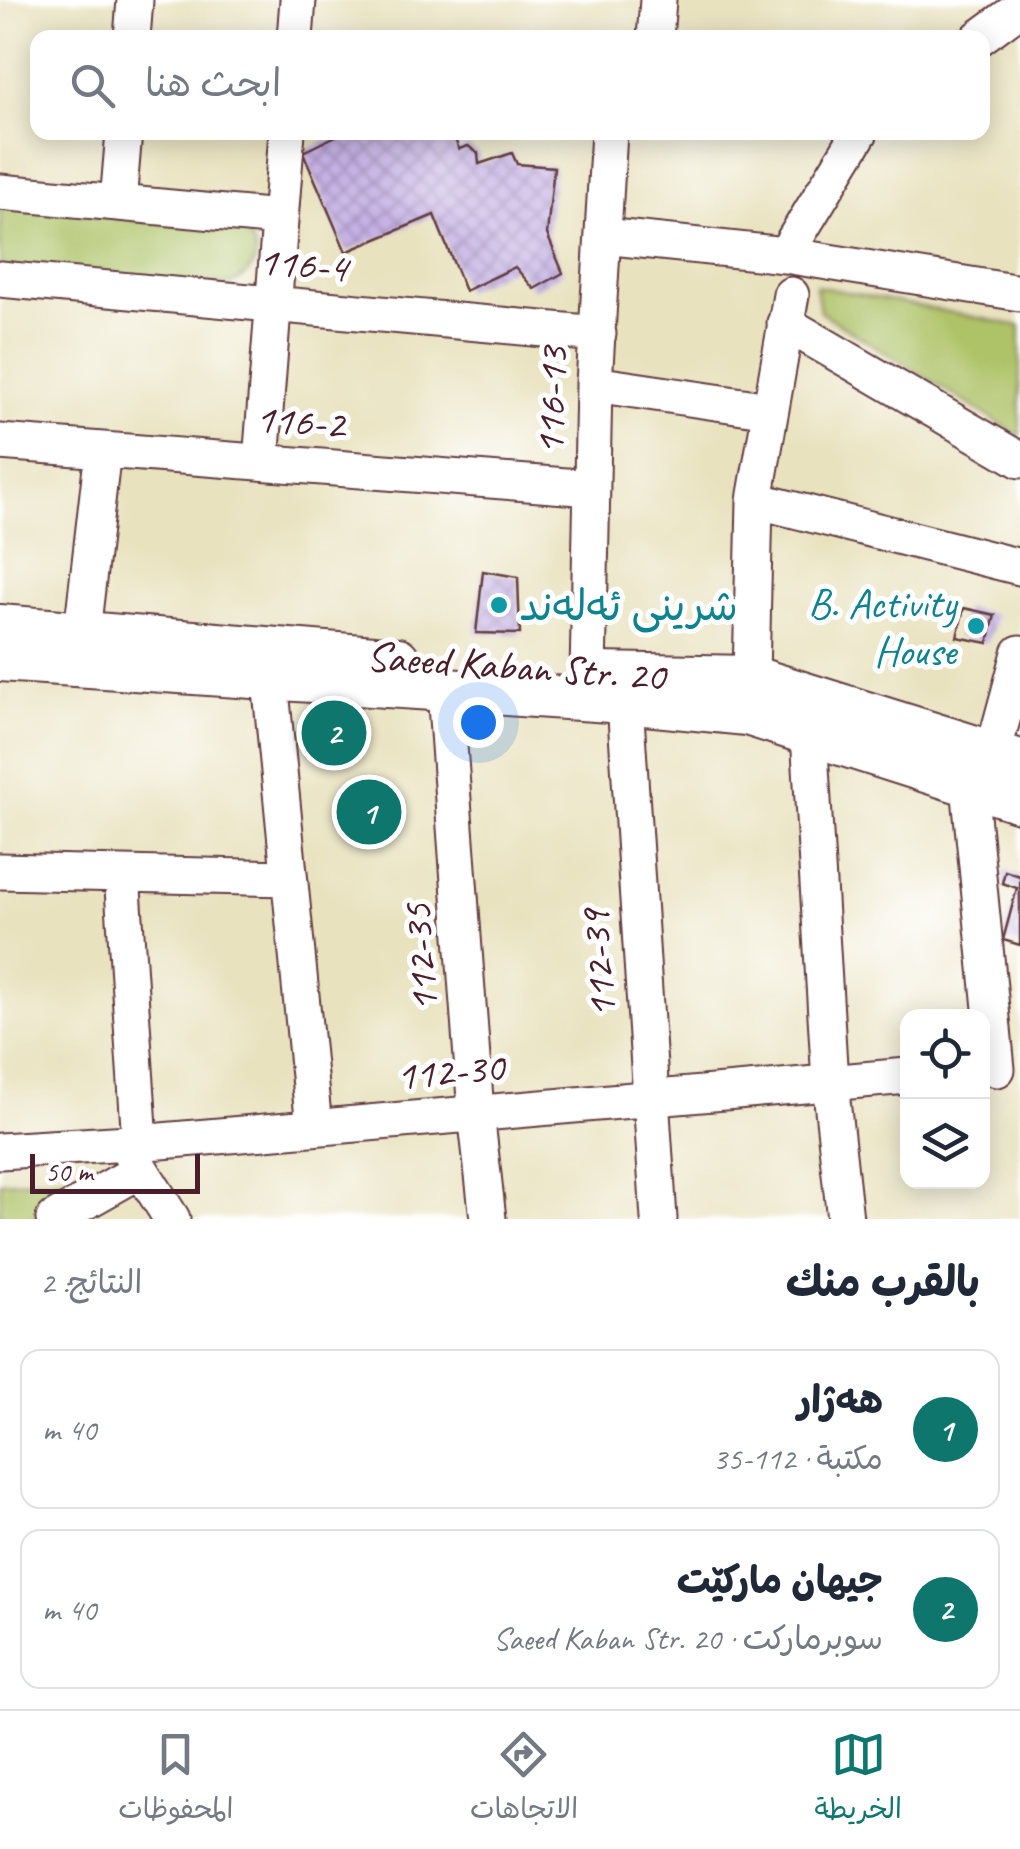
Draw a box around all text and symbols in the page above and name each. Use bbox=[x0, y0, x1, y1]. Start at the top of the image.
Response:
search box bbox=[30, 30, 990, 140]
icon: search bbox=[65, 58, 120, 113]
text: ابحث هنا bbox=[145, 60, 281, 107]
street label: 116-4 bbox=[256, 234, 354, 295]
street label: 116-13 bbox=[523, 343, 580, 456]
street label: 116-2 bbox=[254, 392, 349, 451]
place label: B. Activity House bbox=[808, 577, 959, 678]
place label: شرینی ئەلەند bbox=[519, 580, 738, 633]
marker: شرینی ئەلەند bbox=[488, 594, 510, 616]
marker: B. Activity House bbox=[965, 615, 987, 637]
street label: Saeed Kaban Str. 20 bbox=[365, 630, 670, 704]
pin: 2 bbox=[302, 696, 366, 770]
your location bbox=[453, 697, 504, 748]
pin: 1 bbox=[336, 774, 402, 850]
street label: 112-35 bbox=[390, 900, 451, 1014]
street label: 112-39 bbox=[568, 905, 629, 1020]
map controls bbox=[900, 1009, 990, 1189]
button: locate bbox=[900, 1009, 990, 1099]
street label: 112-30 bbox=[394, 1040, 509, 1103]
button: layers bbox=[900, 1099, 990, 1189]
scale bar bbox=[30, 1149, 200, 1194]
text: 50 m bbox=[45, 1154, 93, 1189]
text: بالقرب منك bbox=[786, 1256, 980, 1309]
text: النتائج: 2 bbox=[40, 1262, 142, 1303]
text: هەژار bbox=[796, 1377, 883, 1424]
text: 40 m bbox=[42, 1409, 96, 1450]
text: 1 bbox=[938, 1409, 953, 1450]
text: مكتبة · 112-35 bbox=[713, 1438, 883, 1479]
text: جیهان مارکێت bbox=[677, 1557, 883, 1604]
text: 40 m bbox=[42, 1589, 96, 1630]
text: 2 bbox=[938, 1589, 953, 1630]
text: سوبرماركت · Saeed Kaban Str. 20 bbox=[493, 1618, 883, 1659]
tab: المحفوظات bbox=[118, 1727, 234, 1833]
tab: الاتجاهات bbox=[470, 1727, 578, 1833]
tab: الخريطة bbox=[814, 1727, 902, 1833]

